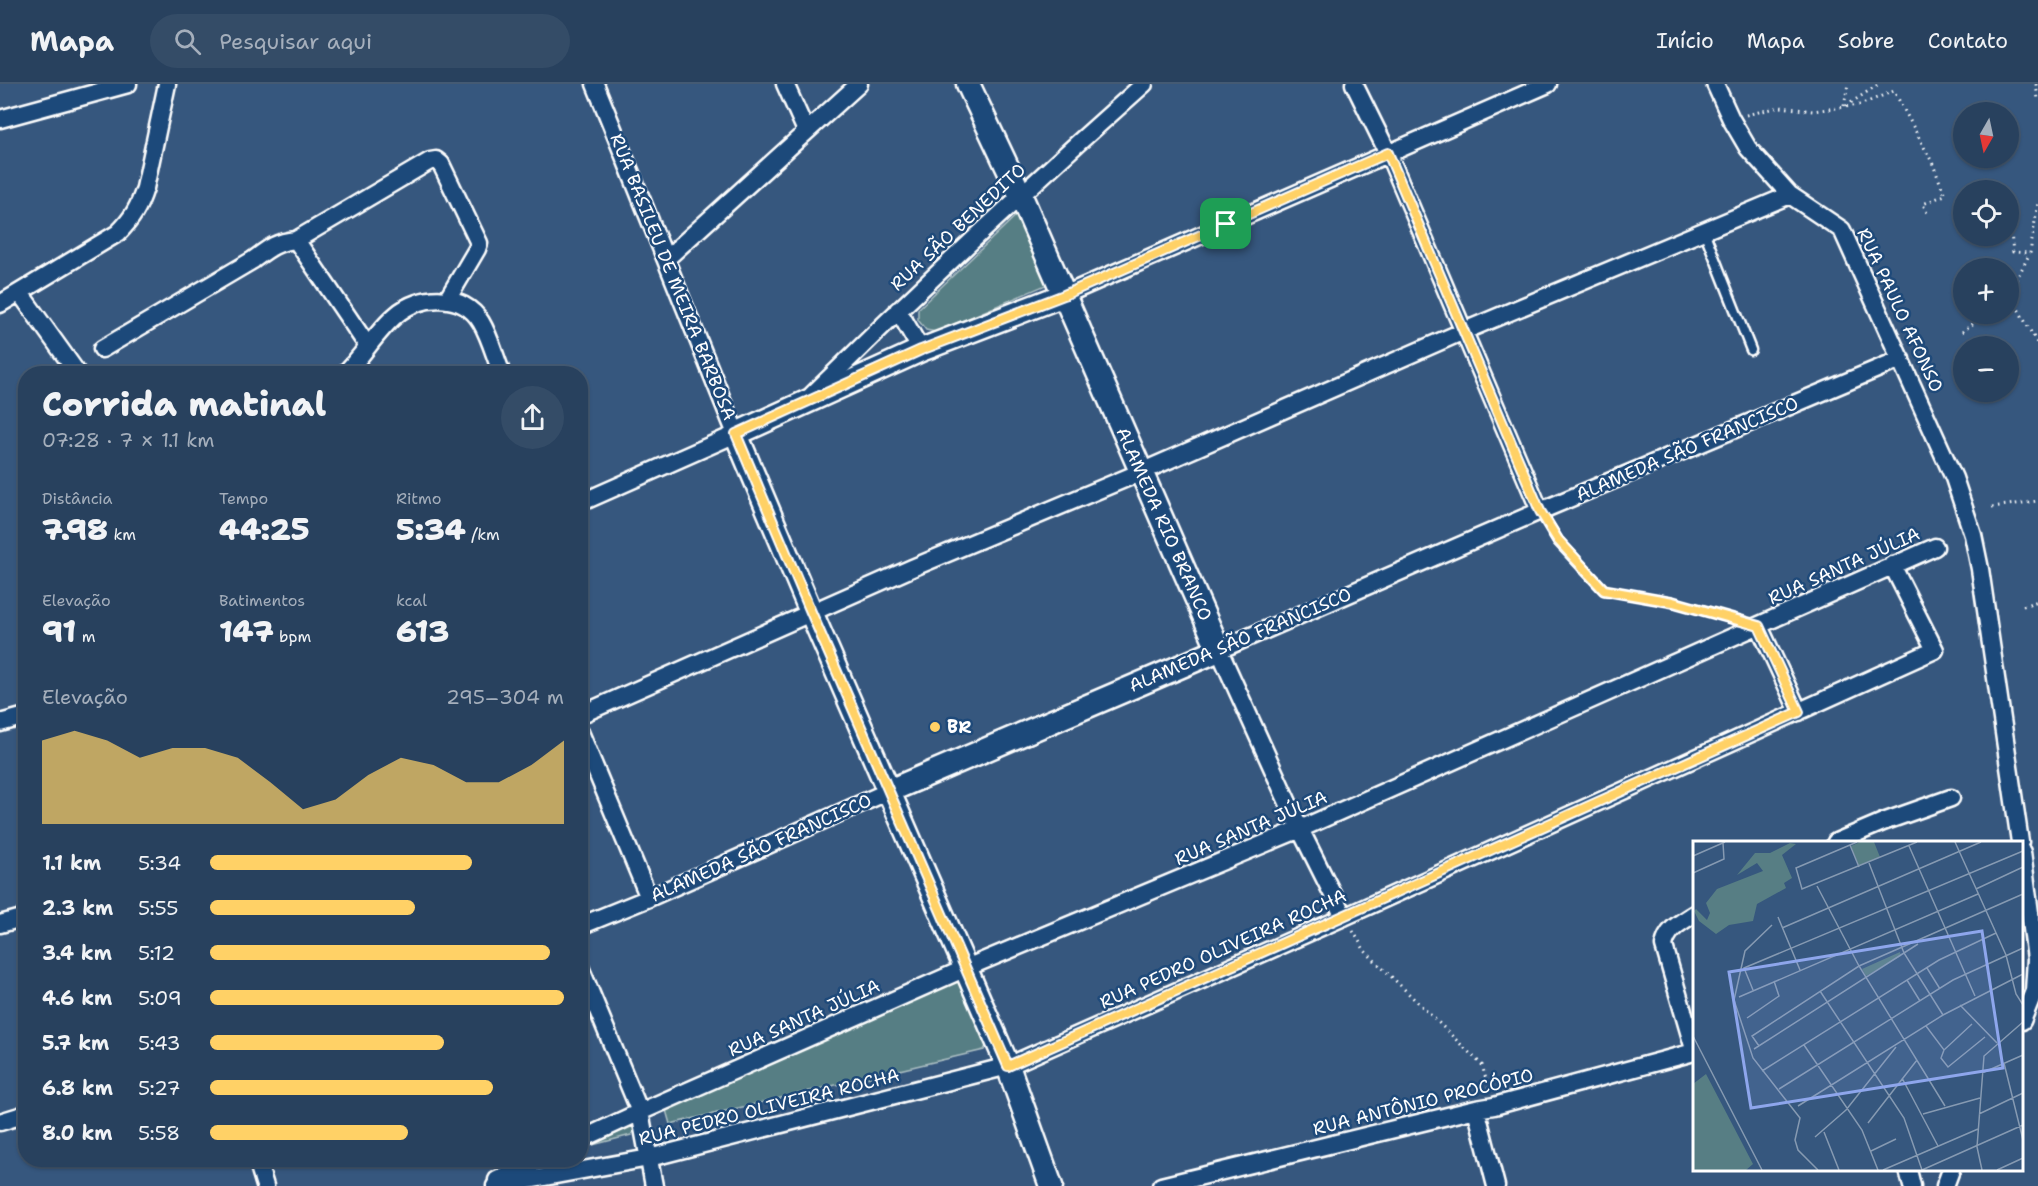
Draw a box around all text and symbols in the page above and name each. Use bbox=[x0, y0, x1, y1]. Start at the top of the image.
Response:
search box bbox=[150, 14, 570, 68]
text: Mapa bbox=[30, 22, 114, 60]
icon: search bbox=[171, 25, 204, 58]
text: Pesquisar aqui bbox=[219, 27, 372, 56]
text: Início bbox=[1656, 27, 1714, 55]
text: Mapa bbox=[1747, 27, 1805, 55]
text: Sobre bbox=[1838, 27, 1895, 55]
text: Contato bbox=[1928, 27, 2008, 55]
north arrow bbox=[1953, 102, 2019, 168]
map controls bbox=[1953, 102, 2019, 402]
street label: RUA BASILEU DE MEIRA BARBOSA bbox=[604, 130, 742, 424]
street label: RUA SÃO BENEDITO bbox=[885, 158, 1031, 296]
button: locate bbox=[1953, 180, 2019, 246]
pin bbox=[1200, 198, 1251, 249]
icon: arrive bbox=[1209, 207, 1242, 240]
street label: RUA PAULO AFONSO bbox=[1851, 224, 1949, 396]
button: + bbox=[1953, 258, 2019, 324]
button: − bbox=[1953, 336, 2019, 402]
text: Corrida matinal bbox=[42, 382, 327, 427]
button: share bbox=[501, 386, 564, 449]
street label: ALAMEDA SÃO FRANCISCO bbox=[1572, 391, 1802, 507]
street label: ALAMEDA RIO BRANCO bbox=[1110, 423, 1218, 625]
text: 07:28 · 7 × 1.1 km bbox=[42, 427, 215, 453]
text: Distância bbox=[42, 488, 113, 509]
text: Tempo bbox=[219, 488, 268, 509]
text: Ritmo bbox=[396, 488, 441, 509]
text: 7.98 bbox=[42, 509, 108, 550]
text: 44:25 bbox=[219, 509, 310, 550]
text: 5:34 bbox=[396, 509, 466, 550]
street label: RUA SANTA JÚLIA bbox=[1764, 522, 1924, 610]
text: km bbox=[108, 524, 136, 545]
text: /km bbox=[466, 524, 500, 545]
street label: ALAMEDA SÃO FRANCISCO bbox=[1125, 582, 1355, 698]
text: Elevação bbox=[42, 590, 111, 611]
text: Batimentos bbox=[219, 590, 305, 611]
text: kcal bbox=[396, 590, 427, 611]
text: 91 bbox=[42, 611, 76, 652]
text: 147 bbox=[219, 611, 274, 652]
text: 613 bbox=[396, 611, 449, 652]
text: m bbox=[76, 626, 96, 647]
text: bpm bbox=[274, 626, 311, 647]
text: Elevação bbox=[42, 684, 128, 710]
text: 295–304 m bbox=[446, 684, 564, 710]
place label: BR bbox=[947, 715, 972, 739]
marker: BR bbox=[928, 720, 942, 734]
street label: RUA SANTA JÚLIA bbox=[1171, 785, 1331, 871]
street label: ALAMEDA SÃO FRANCISCO bbox=[647, 788, 875, 908]
inset map bbox=[1693, 841, 2023, 1171]
text: 1.1 km bbox=[42, 850, 101, 876]
text: 5:34 bbox=[138, 850, 181, 876]
street label: RUA PEDRO OLIVEIRA ROCHA bbox=[1096, 884, 1350, 1014]
text: 2.3 km bbox=[42, 895, 113, 921]
text: 5:55 bbox=[138, 895, 178, 921]
text: 3.4 km bbox=[42, 940, 112, 966]
text: 5:12 bbox=[138, 940, 175, 966]
street label: RUA SANTA JÚLIA bbox=[724, 974, 884, 1062]
text: 4.6 km bbox=[42, 985, 112, 1011]
text: 5:09 bbox=[138, 985, 182, 1011]
text: 5.7 km bbox=[42, 1030, 109, 1056]
text: 5:43 bbox=[138, 1030, 180, 1056]
street label: RUA PEDRO OLIVEIRA ROCHA bbox=[636, 1063, 902, 1151]
street label: RUA ANTÔNIO PROCÓPIO bbox=[1310, 1063, 1536, 1141]
text: 6.8 km bbox=[42, 1075, 113, 1101]
text: 5:27 bbox=[138, 1075, 181, 1101]
text: 8.0 km bbox=[42, 1120, 113, 1146]
text: 5:58 bbox=[138, 1120, 180, 1146]

